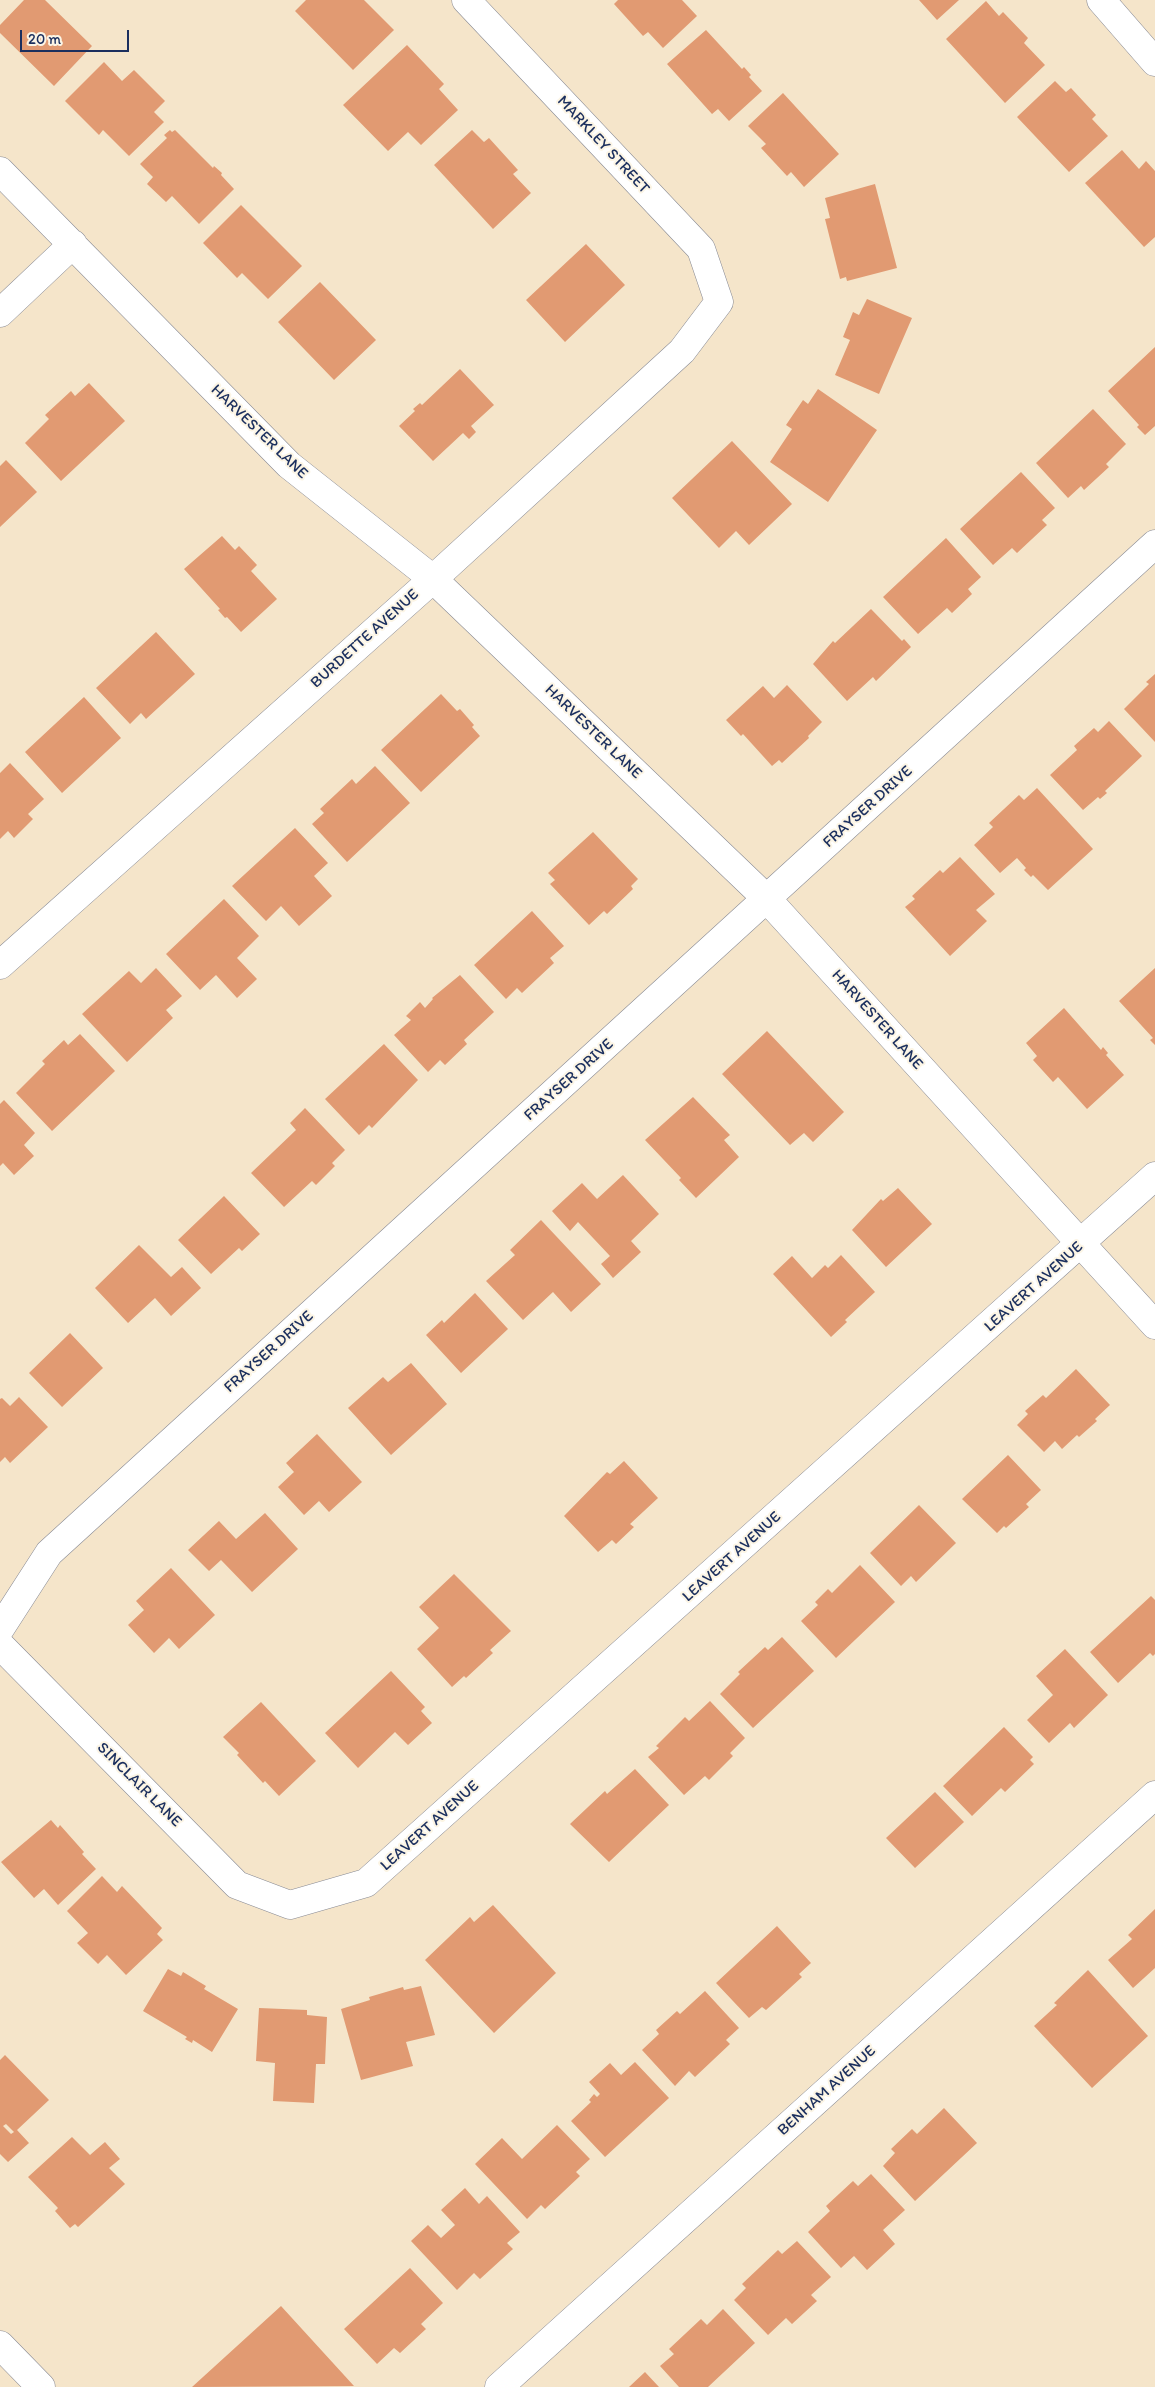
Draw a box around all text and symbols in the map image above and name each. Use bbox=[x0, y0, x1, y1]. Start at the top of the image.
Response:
scale bar bbox=[22, 20, 131, 52]
text: 20 m bbox=[28, 30, 61, 48]
street label: MARKLEY STREET bbox=[553, 92, 653, 198]
street label: HARVESTER LANE bbox=[206, 381, 312, 483]
street label: BURDETTE AVENUE bbox=[307, 585, 423, 693]
street label: HARVESTER LANE bbox=[540, 681, 646, 783]
street label: FRAYSER DRIVE bbox=[819, 762, 917, 852]
street label: HARVESTER LANE bbox=[827, 966, 927, 1074]
street label: FRAYSER DRIVE bbox=[520, 1035, 618, 1125]
street label: LEAVERT AVENUE bbox=[981, 1238, 1087, 1336]
street label: FRAYSER DRIVE bbox=[220, 1307, 318, 1397]
street label: LEAVERT AVENUE bbox=[679, 1508, 785, 1606]
street label: SINCLAIR LANE bbox=[93, 1739, 185, 1831]
street label: LEAVERT AVENUE bbox=[377, 1777, 483, 1875]
street label: BENHAM AVENUE bbox=[774, 2042, 880, 2140]

